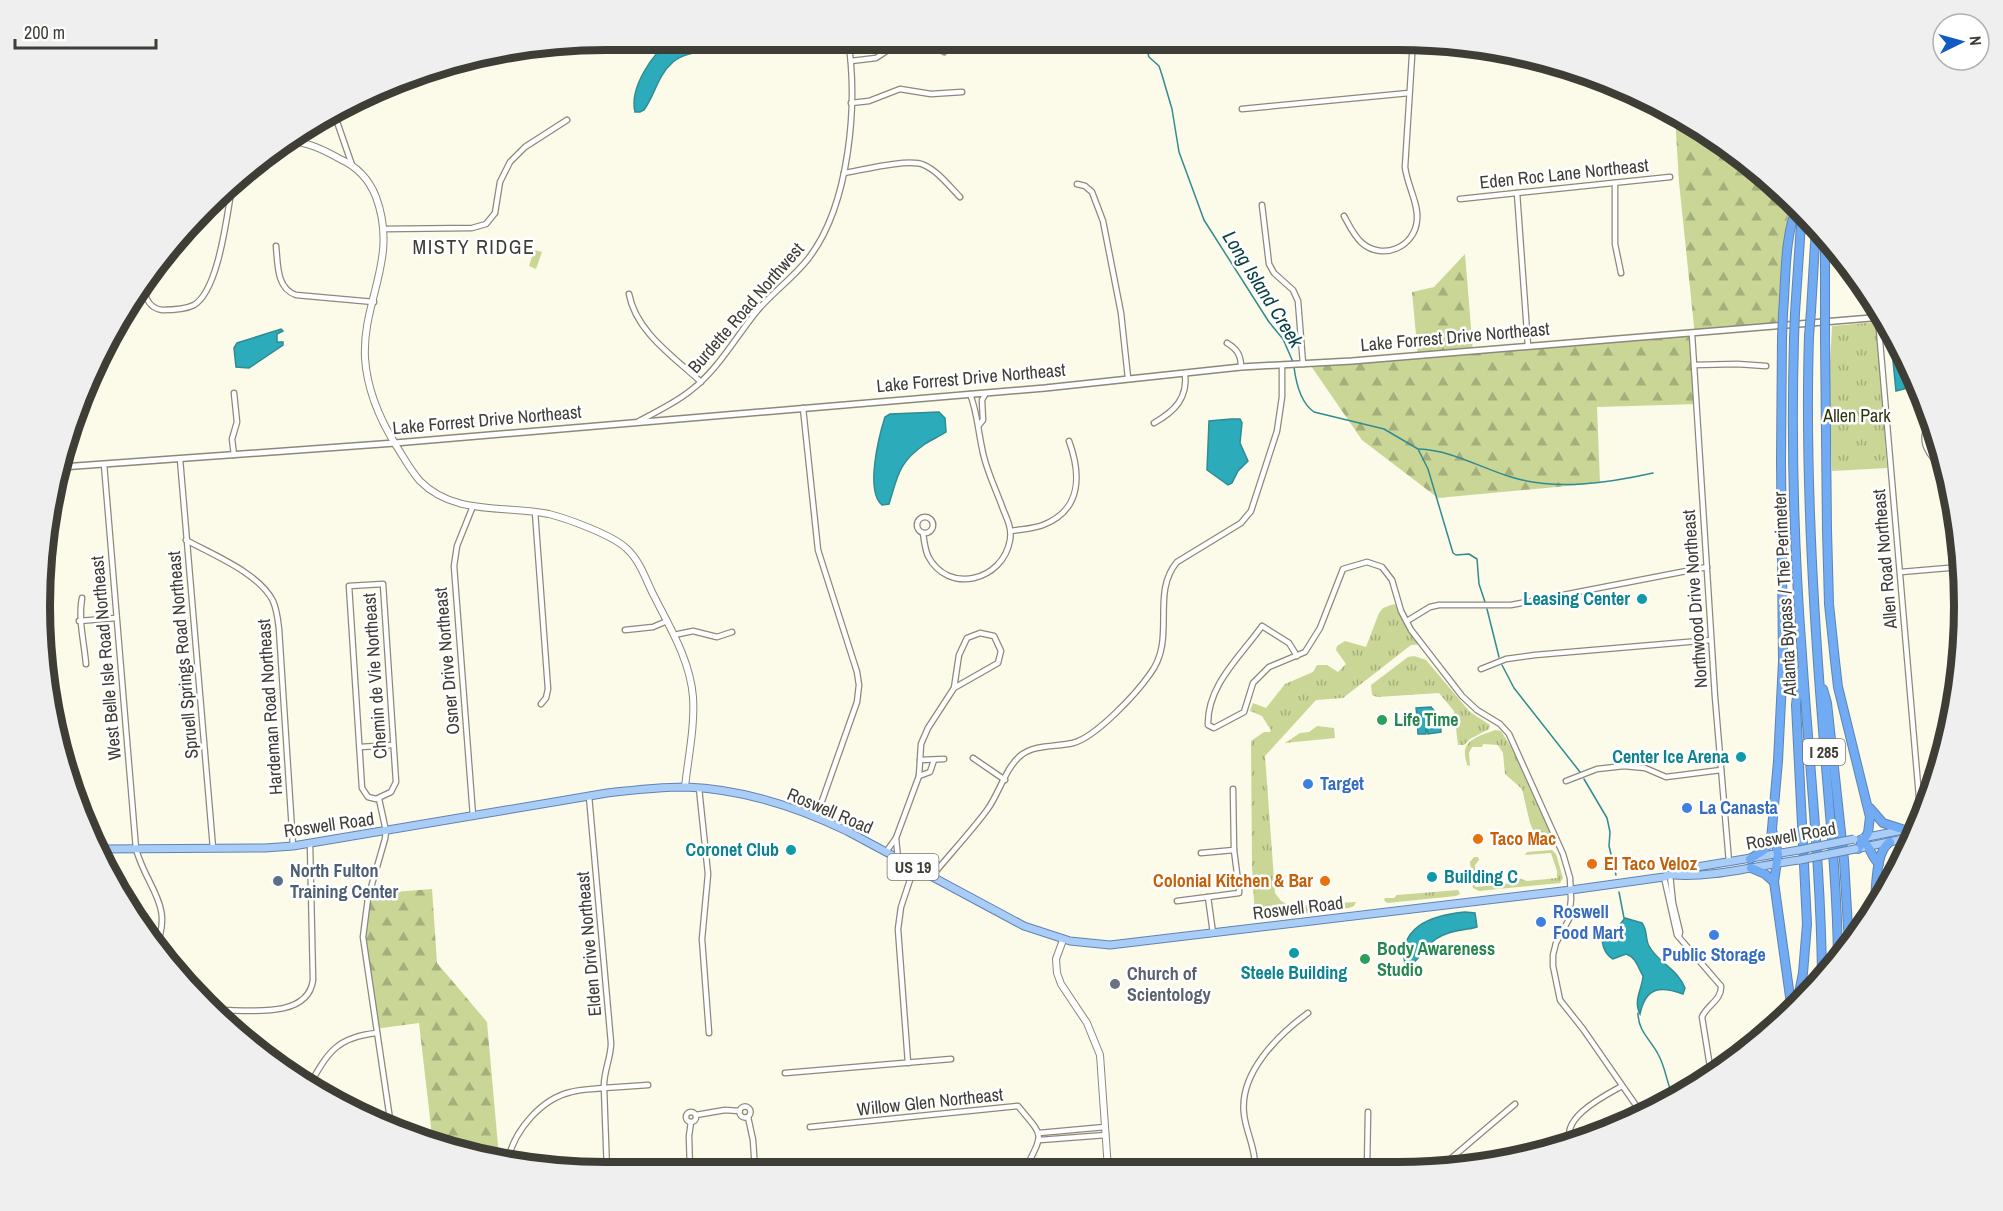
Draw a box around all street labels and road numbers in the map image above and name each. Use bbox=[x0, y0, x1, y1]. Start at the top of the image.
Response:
street label: Eden Roc Lane Northeast bbox=[1478, 152, 1650, 195]
street label: Burdette Road Northwest bbox=[682, 237, 809, 378]
street label: Lake Forrest Drive Northeast bbox=[1359, 316, 1550, 357]
street label: Lake Forrest Drive Northeast bbox=[875, 357, 1066, 398]
street label: Lake Forrest Drive Northeast bbox=[391, 399, 582, 440]
street label: Allen Road Northeast bbox=[1866, 488, 1903, 631]
street label: Atlanta Bypass / The Perimeter bbox=[1767, 491, 1802, 698]
street label: Northwood Drive Northeast bbox=[1676, 509, 1713, 689]
street label: Spruell Springs Road Northeast bbox=[161, 550, 204, 760]
street label: West Belle Isle Road Northeast bbox=[84, 555, 127, 761]
street label: Osner Drive Northeast bbox=[428, 586, 465, 736]
street label: Chemin de Vie Northeast bbox=[356, 592, 393, 760]
street label: Hardeman Road Northeast bbox=[251, 618, 288, 796]
road number: I 285 bbox=[1803, 739, 1845, 765]
street label: Roswell Road bbox=[783, 781, 877, 840]
street label: Roswell Road bbox=[282, 806, 376, 843]
street label: Roswell Road bbox=[1744, 815, 1838, 856]
road number: US 19 bbox=[888, 854, 938, 880]
street label: Elden Drive Northeast bbox=[570, 871, 607, 1017]
street label: Roswell Road bbox=[1251, 890, 1345, 925]
street label: Willow Glen Northeast bbox=[856, 1081, 1004, 1122]

